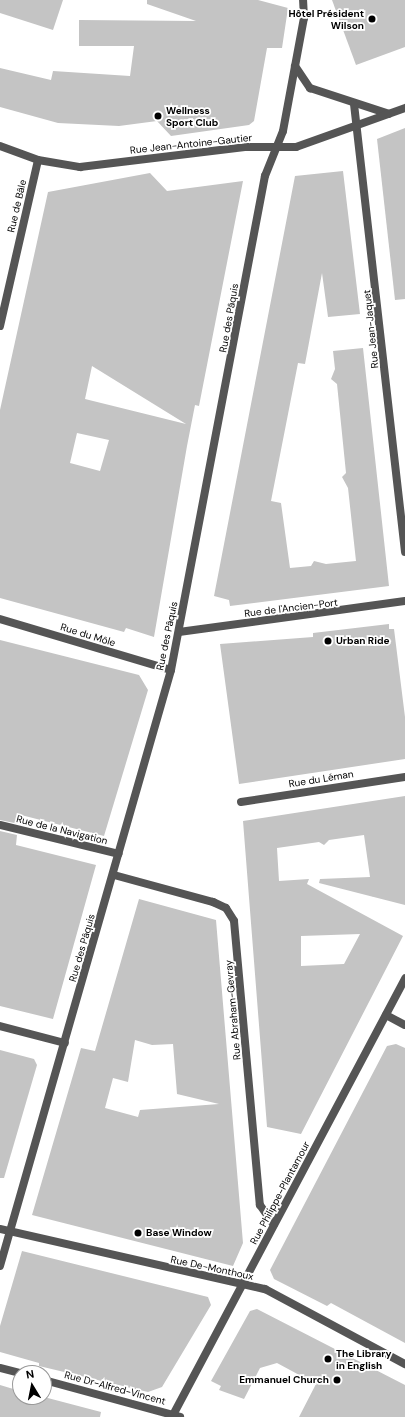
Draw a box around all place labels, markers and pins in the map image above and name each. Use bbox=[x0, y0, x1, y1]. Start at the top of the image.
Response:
place label: Hôtel Président Wilson bbox=[288, 7, 364, 30]
marker: Hôtel Président Wilson bbox=[367, 14, 377, 24]
place label: Wellness Sport Club bbox=[166, 104, 218, 128]
marker: Wellness Sport Club bbox=[153, 111, 163, 121]
place label: Urban Ride bbox=[336, 635, 389, 647]
marker: Urban Ride bbox=[323, 636, 333, 646]
place label: Base Window bbox=[146, 1227, 212, 1239]
marker: Base Window bbox=[133, 1228, 143, 1238]
place label: The Library in English bbox=[336, 1347, 391, 1370]
marker: The Library in English bbox=[323, 1354, 333, 1364]
place label: Emmanuel Church bbox=[239, 1374, 329, 1386]
marker: Emmanuel Church bbox=[332, 1375, 342, 1385]

